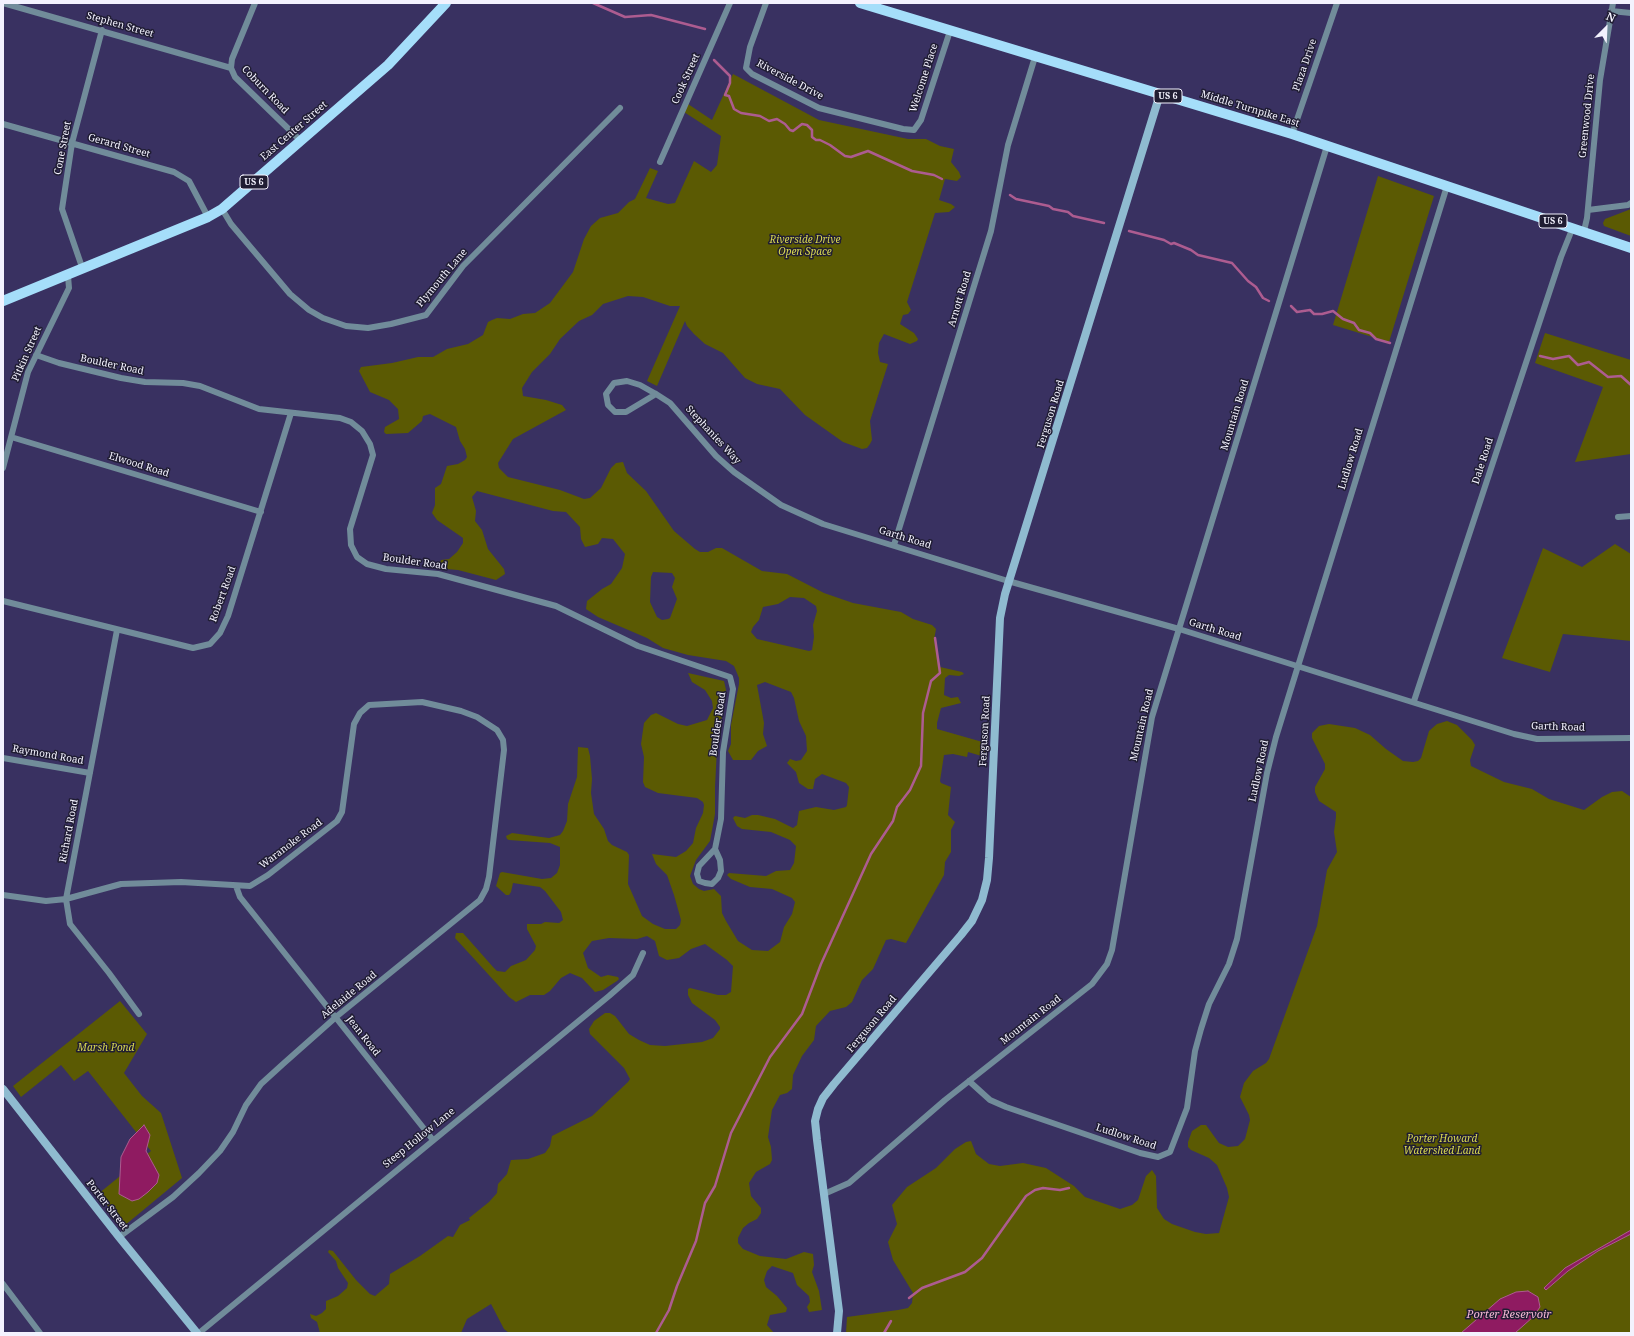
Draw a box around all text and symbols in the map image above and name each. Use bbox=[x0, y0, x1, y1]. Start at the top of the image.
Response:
north arrow bbox=[1586, 8, 1626, 48]
text: N bbox=[1604, 8, 1618, 25]
street label: Stephen Street bbox=[85, 10, 155, 40]
street label: Plaza Drive bbox=[1290, 37, 1320, 93]
street label: Welcome Place bbox=[907, 42, 941, 114]
street label: Cook Street bbox=[670, 52, 702, 106]
street label: Riverside Drive bbox=[755, 57, 825, 103]
street label: Coburn Road bbox=[239, 63, 291, 117]
street label: Greenwood Drive bbox=[1577, 73, 1597, 159]
street label: Middle Turnpike East bbox=[1199, 88, 1301, 130]
road number: US 6 bbox=[1154, 89, 1182, 103]
street label: East Center Street bbox=[258, 99, 330, 163]
street label: Cone Street bbox=[52, 120, 74, 176]
street label: Gerard Street bbox=[87, 131, 151, 161]
road number: US 6 bbox=[240, 175, 268, 189]
road number: US 6 bbox=[1539, 214, 1567, 228]
park label: Riverside Drive Open Space bbox=[770, 234, 840, 258]
street label: Plymouth Lane bbox=[414, 246, 470, 310]
street label: Arnott Road bbox=[946, 270, 974, 328]
street label: Pitkin Street bbox=[10, 325, 44, 383]
street label: Boulder Road bbox=[79, 352, 145, 378]
street label: Ferguson Road bbox=[1035, 378, 1067, 450]
street label: Mountain Road bbox=[1219, 378, 1251, 452]
street label: Stephanies Way bbox=[683, 403, 743, 467]
street label: Ludlow Road bbox=[1336, 427, 1366, 491]
street label: Dale Road bbox=[1470, 436, 1496, 486]
street label: Elwood Road bbox=[107, 450, 171, 480]
street label: Garth Road bbox=[877, 524, 933, 552]
street label: Boulder Road bbox=[382, 552, 448, 572]
street label: Robert Road bbox=[207, 564, 239, 624]
street label: Garth Road bbox=[1187, 616, 1243, 644]
street label: Mountain Road bbox=[1128, 688, 1156, 762]
street label: Boulder Road bbox=[708, 691, 728, 757]
street label: Ferguson Road bbox=[977, 695, 993, 767]
street label: Garth Road bbox=[1531, 720, 1585, 734]
street label: Ludlow Road bbox=[1247, 739, 1271, 803]
street label: Raymond Road bbox=[11, 743, 85, 767]
street label: Richard Road bbox=[57, 798, 81, 864]
street label: Waranoke Road bbox=[257, 817, 325, 871]
street label: Adelaide Road bbox=[319, 969, 379, 1021]
street label: Ferguson Road bbox=[845, 993, 899, 1055]
street label: Mountain Road bbox=[998, 993, 1064, 1047]
street label: Jean Road bbox=[344, 1014, 382, 1058]
park label: Marsh Pond bbox=[78, 1042, 134, 1054]
street label: Steep Hollow Lane bbox=[381, 1105, 457, 1171]
street label: Ludlow Road bbox=[1094, 1122, 1158, 1152]
park label: Porter Howard Watershed Land bbox=[1404, 1133, 1480, 1156]
street label: Porter Street bbox=[84, 1177, 130, 1233]
water label: Porter Reservoir bbox=[1467, 1308, 1551, 1322]

